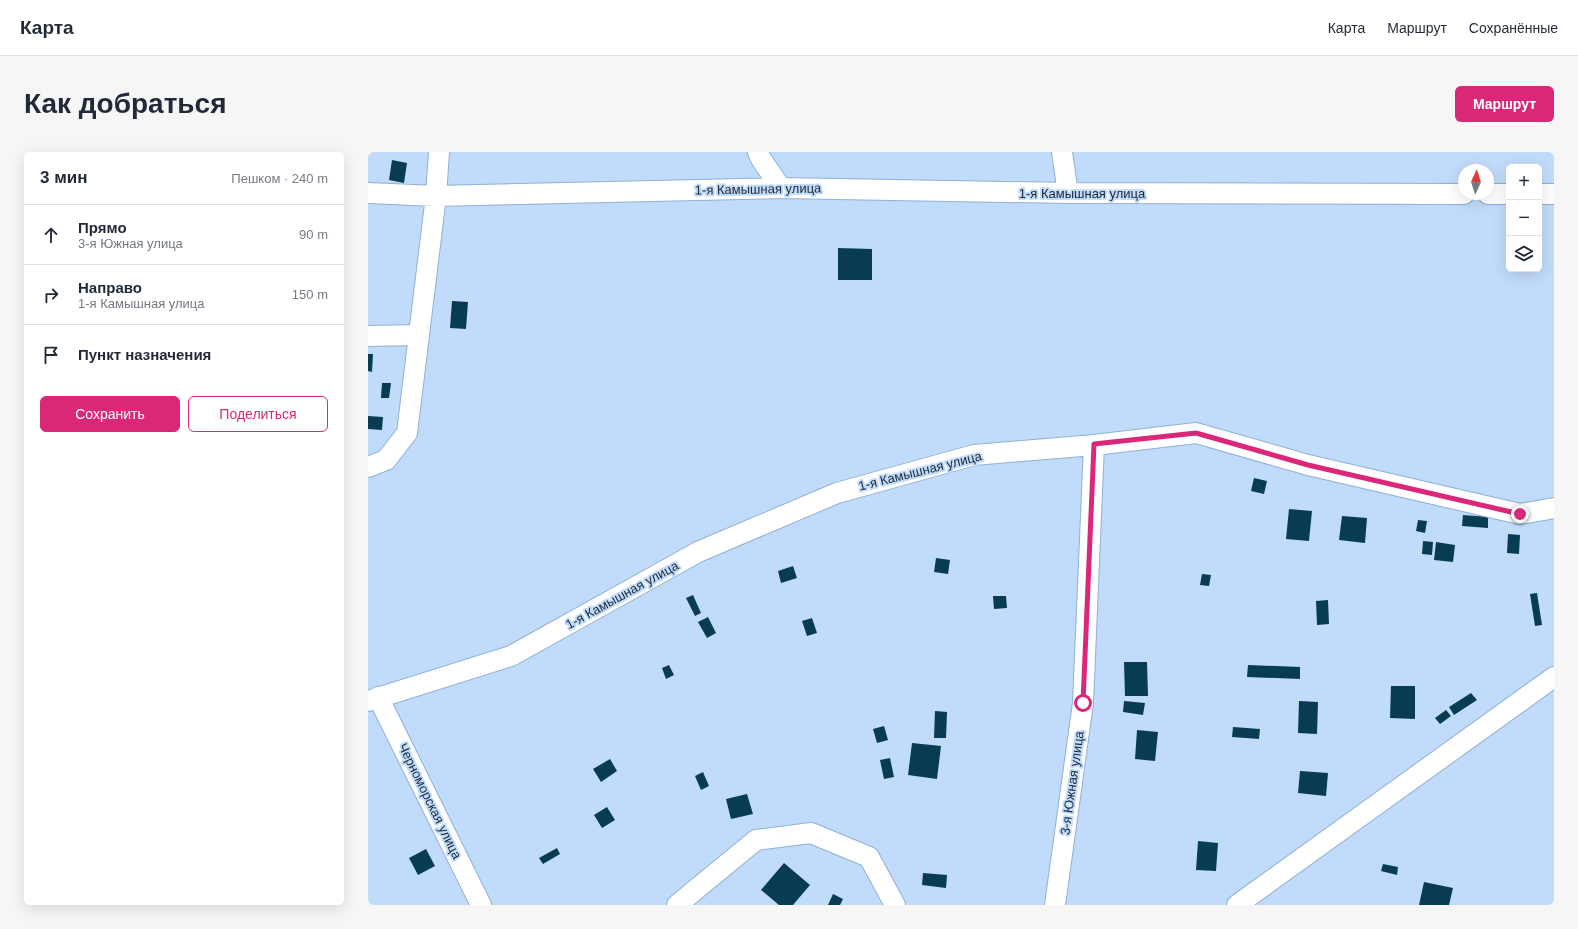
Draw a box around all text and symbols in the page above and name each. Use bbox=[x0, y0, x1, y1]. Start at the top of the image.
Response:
text: Карта bbox=[20, 17, 74, 38]
text: Карта bbox=[1328, 20, 1365, 36]
text: Маршрут bbox=[1387, 20, 1447, 36]
text: Сохранённые bbox=[1469, 20, 1558, 36]
button: Маршрут bbox=[1455, 86, 1554, 122]
text: Как добраться bbox=[24, 88, 226, 119]
north arrow bbox=[1458, 164, 1494, 200]
map controls bbox=[1506, 164, 1542, 272]
button: + bbox=[1506, 164, 1542, 200]
text: 3 мин bbox=[40, 168, 87, 187]
text: Пешком · 240 m bbox=[231, 171, 328, 186]
street label: 1-я Камышная улица bbox=[695, 180, 822, 198]
street label: 1-я Камышная улица bbox=[1019, 186, 1146, 201]
button: − bbox=[1506, 200, 1542, 236]
text: Прямо bbox=[78, 219, 127, 236]
icon: ahead bbox=[40, 224, 62, 246]
text: 90 m bbox=[299, 227, 328, 242]
text: 3-я Южная улица bbox=[78, 236, 183, 251]
button: layers bbox=[1506, 236, 1542, 272]
text: Направо bbox=[78, 279, 142, 296]
icon: right bbox=[40, 284, 62, 306]
text: 150 m bbox=[292, 287, 328, 302]
text: 1-я Камышная улица bbox=[78, 296, 205, 311]
icon: arrive bbox=[40, 344, 62, 366]
text: Пункт назначения bbox=[78, 346, 211, 363]
button: Сохранить bbox=[40, 396, 180, 432]
button: Поделиться bbox=[188, 396, 328, 432]
street label: 1-я Камышная улица bbox=[857, 448, 984, 494]
route end bbox=[1511, 505, 1529, 523]
street label: 1-я Камышная улица bbox=[563, 557, 682, 632]
route start bbox=[1074, 694, 1092, 712]
street label: 3-я Южная улица bbox=[1057, 729, 1087, 836]
street label: Черноморская улица bbox=[395, 741, 465, 862]

